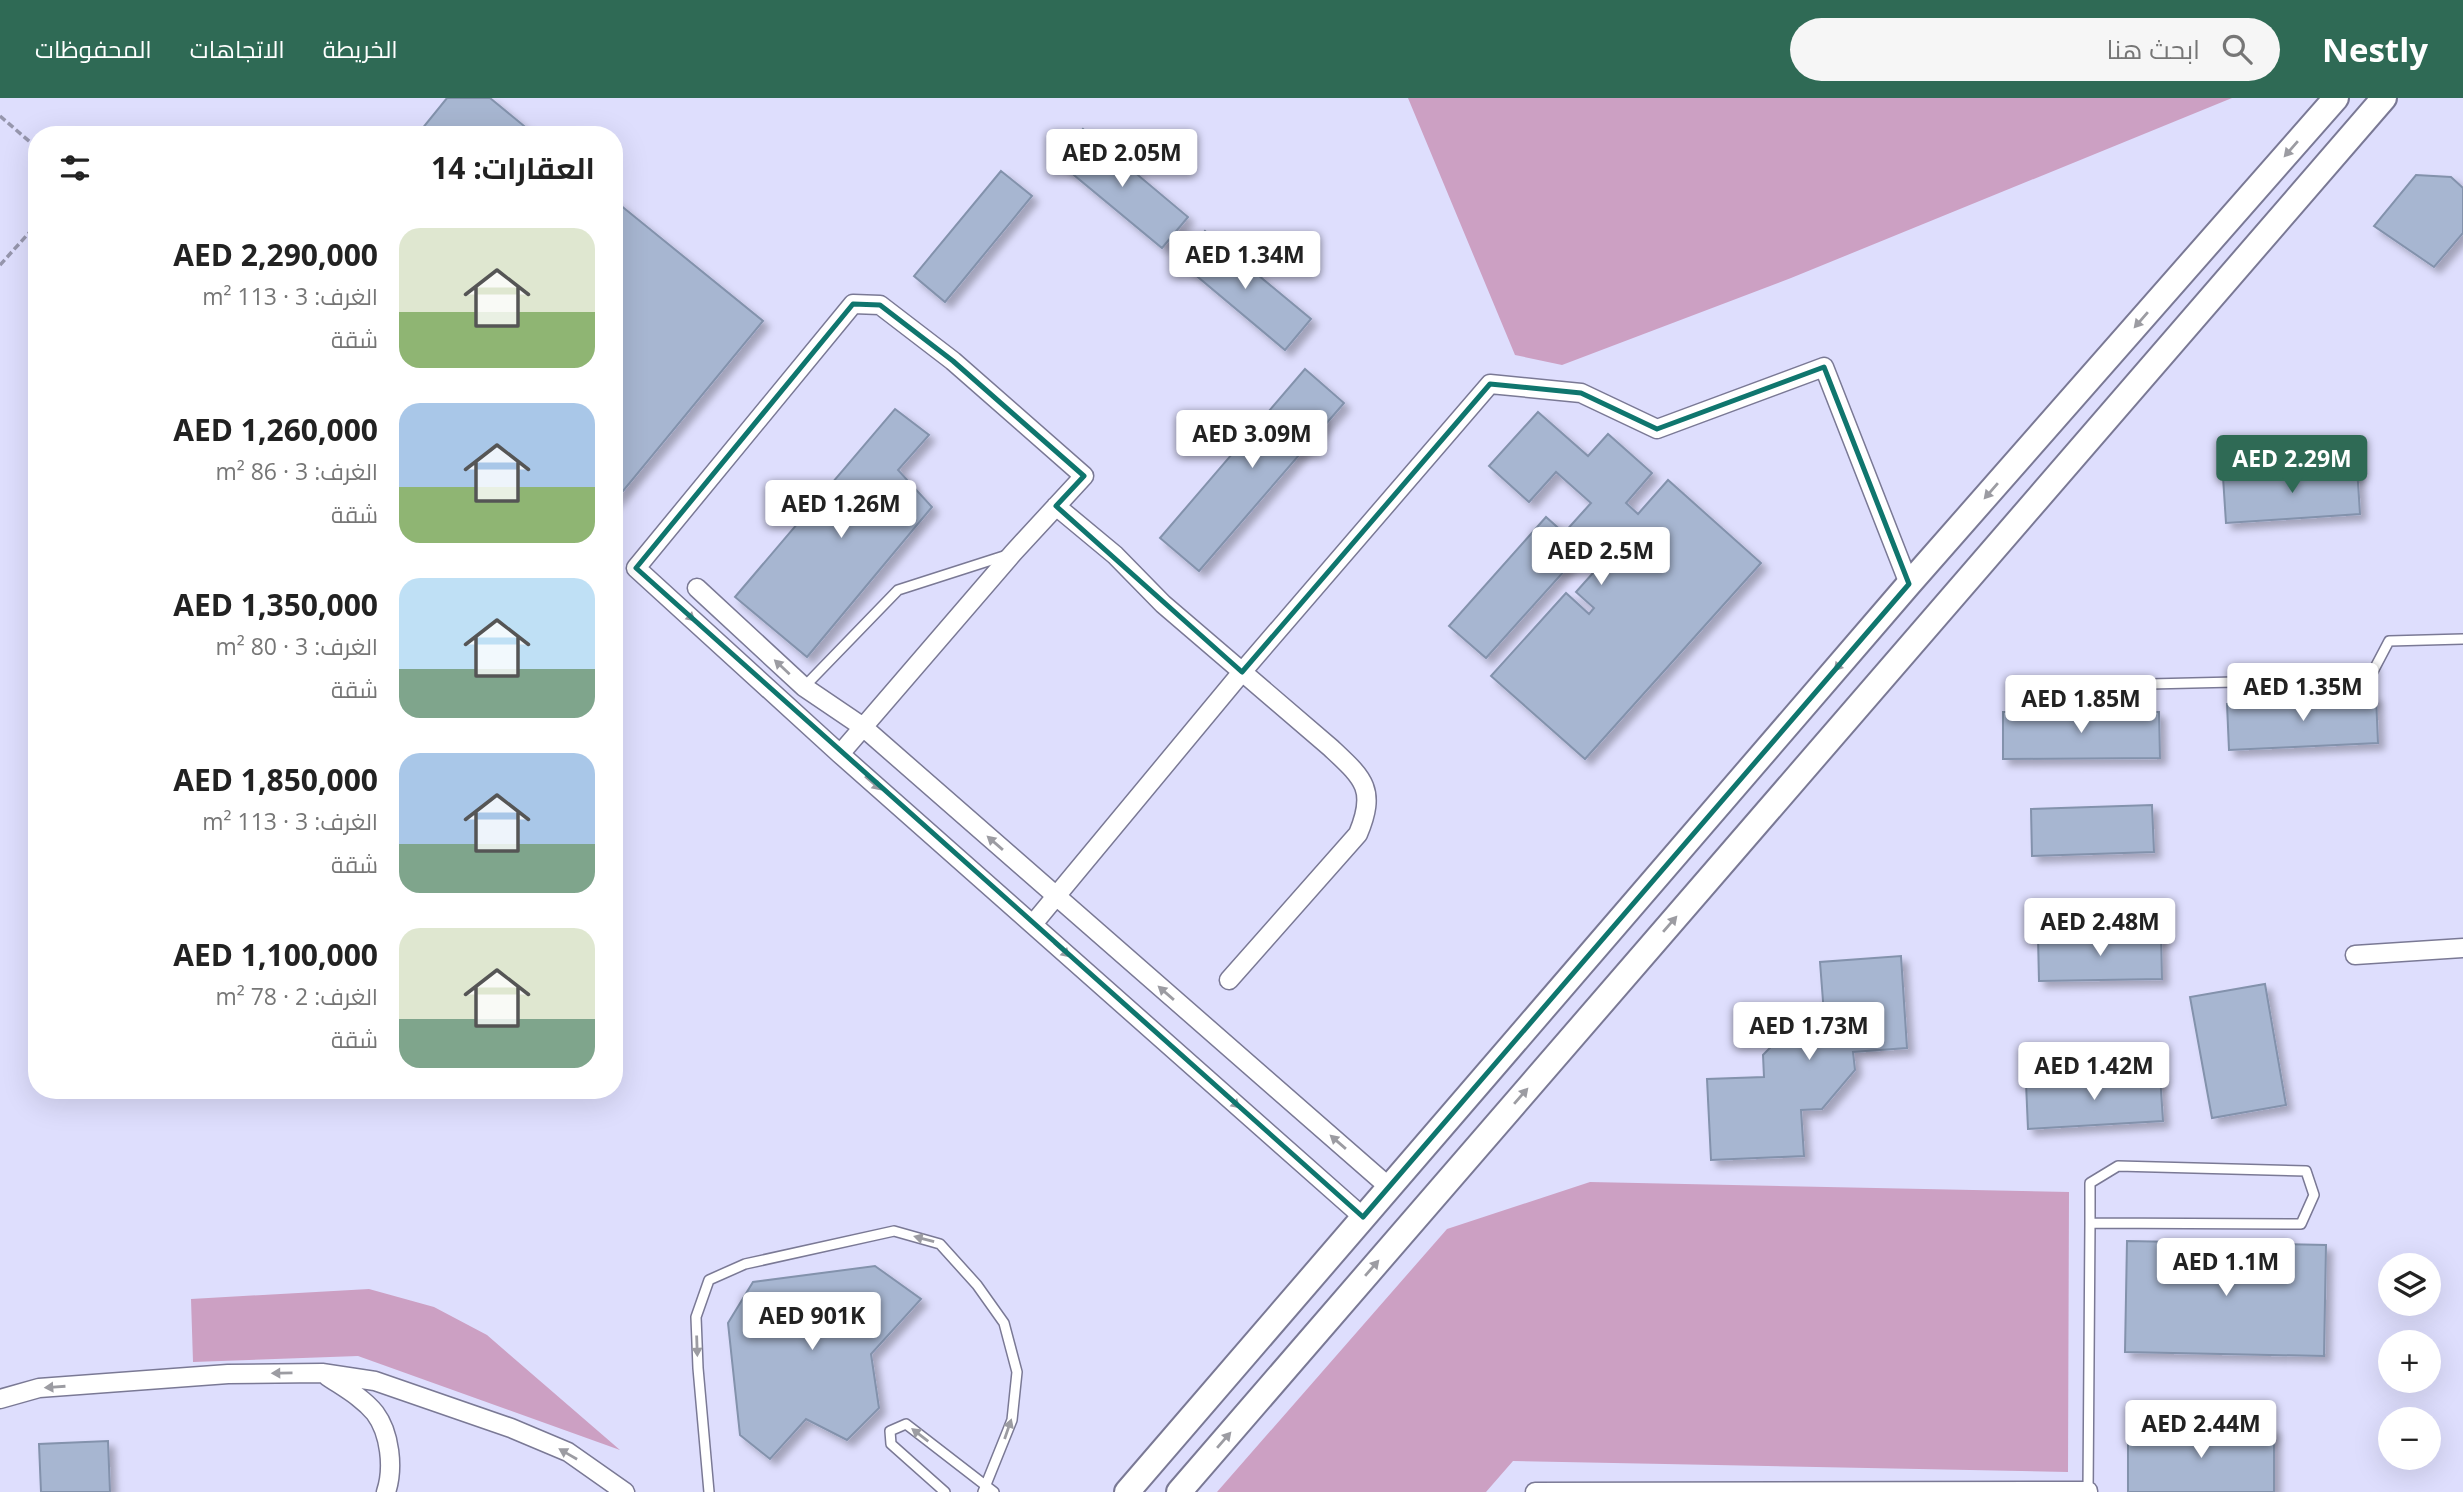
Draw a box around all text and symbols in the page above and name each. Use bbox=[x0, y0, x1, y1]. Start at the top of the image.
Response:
search box bbox=[1790, 18, 2280, 81]
text: Nestly bbox=[2322, 27, 2428, 72]
icon: search bbox=[2218, 30, 2256, 68]
text: ابحث هنا bbox=[2106, 31, 2200, 67]
text: المحفوظات bbox=[35, 32, 152, 65]
text: الاتجاهات bbox=[190, 32, 285, 65]
text: الخريطة bbox=[323, 32, 398, 65]
pin: AED 2.05M bbox=[1042, 130, 1202, 189]
text: AED 2.05M bbox=[1062, 136, 1182, 168]
one-way arrow bbox=[2283, 140, 2299, 158]
text: العقارات: 14 bbox=[431, 147, 595, 188]
icon: filters bbox=[56, 149, 94, 187]
pin: AED 1.34M bbox=[1165, 232, 1325, 291]
text: AED 2,290,000 bbox=[173, 234, 378, 275]
text: AED 1.34M bbox=[1185, 238, 1305, 270]
icon: home bbox=[455, 256, 539, 340]
text: الغرف: 3 · 113 m² bbox=[202, 280, 378, 312]
one-way arrow bbox=[2133, 311, 2149, 329]
text: شقة bbox=[331, 323, 378, 355]
text: AED 1,260,000 bbox=[173, 409, 378, 450]
pin: AED 3.09M bbox=[1172, 410, 1332, 470]
text: AED 3.09M bbox=[1192, 417, 1312, 449]
icon: home bbox=[455, 431, 539, 515]
pin: AED 2.29M bbox=[2212, 436, 2372, 495]
text: AED 2.29M bbox=[2232, 442, 2352, 474]
text: الغرف: 3 · 86 m² bbox=[215, 455, 378, 487]
pin: AED 1.26M bbox=[761, 480, 921, 540]
one-way arrow bbox=[1983, 482, 1999, 499]
text: AED 1.26M bbox=[781, 487, 901, 519]
text: شقة bbox=[331, 498, 378, 530]
pin: AED 2.5M bbox=[1529, 528, 1673, 587]
text: AED 2.5M bbox=[1548, 534, 1654, 566]
text: AED 1,350,000 bbox=[173, 584, 378, 625]
icon: home bbox=[455, 606, 539, 690]
one-way arrow bbox=[678, 606, 696, 622]
text: الغرف: 3 · 80 m² bbox=[215, 630, 378, 662]
one-way arrow bbox=[1834, 654, 1849, 671]
one-way arrow bbox=[774, 660, 791, 676]
pin: AED 1.35M bbox=[2223, 664, 2383, 723]
text: AED 1.35M bbox=[2243, 670, 2363, 702]
text: شقة bbox=[331, 673, 378, 705]
pin: AED 1.85M bbox=[2001, 676, 2161, 735]
text: AED 1.85M bbox=[2021, 682, 2141, 714]
text: AED 1,850,000 bbox=[173, 759, 378, 800]
one-way arrow bbox=[864, 775, 882, 791]
icon: home bbox=[455, 781, 539, 865]
text: الغرف: 3 · 113 m² bbox=[202, 805, 378, 837]
one-way arrow bbox=[986, 835, 1004, 851]
text: شقة bbox=[331, 848, 378, 880]
pin: AED 2.48M bbox=[2020, 898, 2180, 958]
text: AED 2.48M bbox=[2040, 905, 2160, 937]
one-way arrow bbox=[1662, 915, 1678, 933]
text: AED 1,100,000 bbox=[173, 934, 378, 975]
one-way arrow bbox=[1053, 942, 1071, 958]
icon: home bbox=[455, 956, 539, 1040]
text: الغرف: 2 · 78 m² bbox=[215, 980, 378, 1012]
one-way arrow bbox=[1158, 986, 1175, 1001]
pin: AED 1.73M bbox=[1729, 1002, 1889, 1062]
text: AED 1.73M bbox=[1749, 1009, 1869, 1041]
text: شقة bbox=[331, 1023, 378, 1055]
pin: AED 1.42M bbox=[2014, 1042, 2174, 1102]
text: AED 1.42M bbox=[2034, 1049, 2154, 1081]
one-way arrow bbox=[1513, 1088, 1528, 1105]
one-way arrow bbox=[1223, 1093, 1241, 1109]
one-way arrow bbox=[1329, 1135, 1346, 1150]
one-way arrow bbox=[913, 1233, 935, 1244]
pin: AED 1.1M bbox=[2154, 1238, 2298, 1298]
text: AED 1.1M bbox=[2173, 1245, 2279, 1277]
map controls bbox=[2378, 1253, 2441, 1470]
button: layers bbox=[2378, 1253, 2441, 1316]
one-way arrow bbox=[1364, 1260, 1379, 1277]
pin: AED 901K bbox=[740, 1292, 884, 1352]
text: AED 901K bbox=[759, 1299, 865, 1331]
button: + bbox=[2378, 1330, 2441, 1393]
one-way arrow bbox=[691, 1335, 703, 1357]
one-way arrow bbox=[270, 1368, 292, 1379]
one-way arrow bbox=[43, 1382, 65, 1393]
pin: AED 2.44M bbox=[2121, 1400, 2281, 1460]
text: AED 2.44M bbox=[2141, 1407, 2261, 1439]
button: − bbox=[2378, 1407, 2441, 1470]
one-way arrow bbox=[1003, 1418, 1014, 1439]
one-way arrow bbox=[911, 1429, 929, 1443]
one-way arrow bbox=[1216, 1432, 1231, 1449]
one-way arrow bbox=[559, 1448, 578, 1460]

